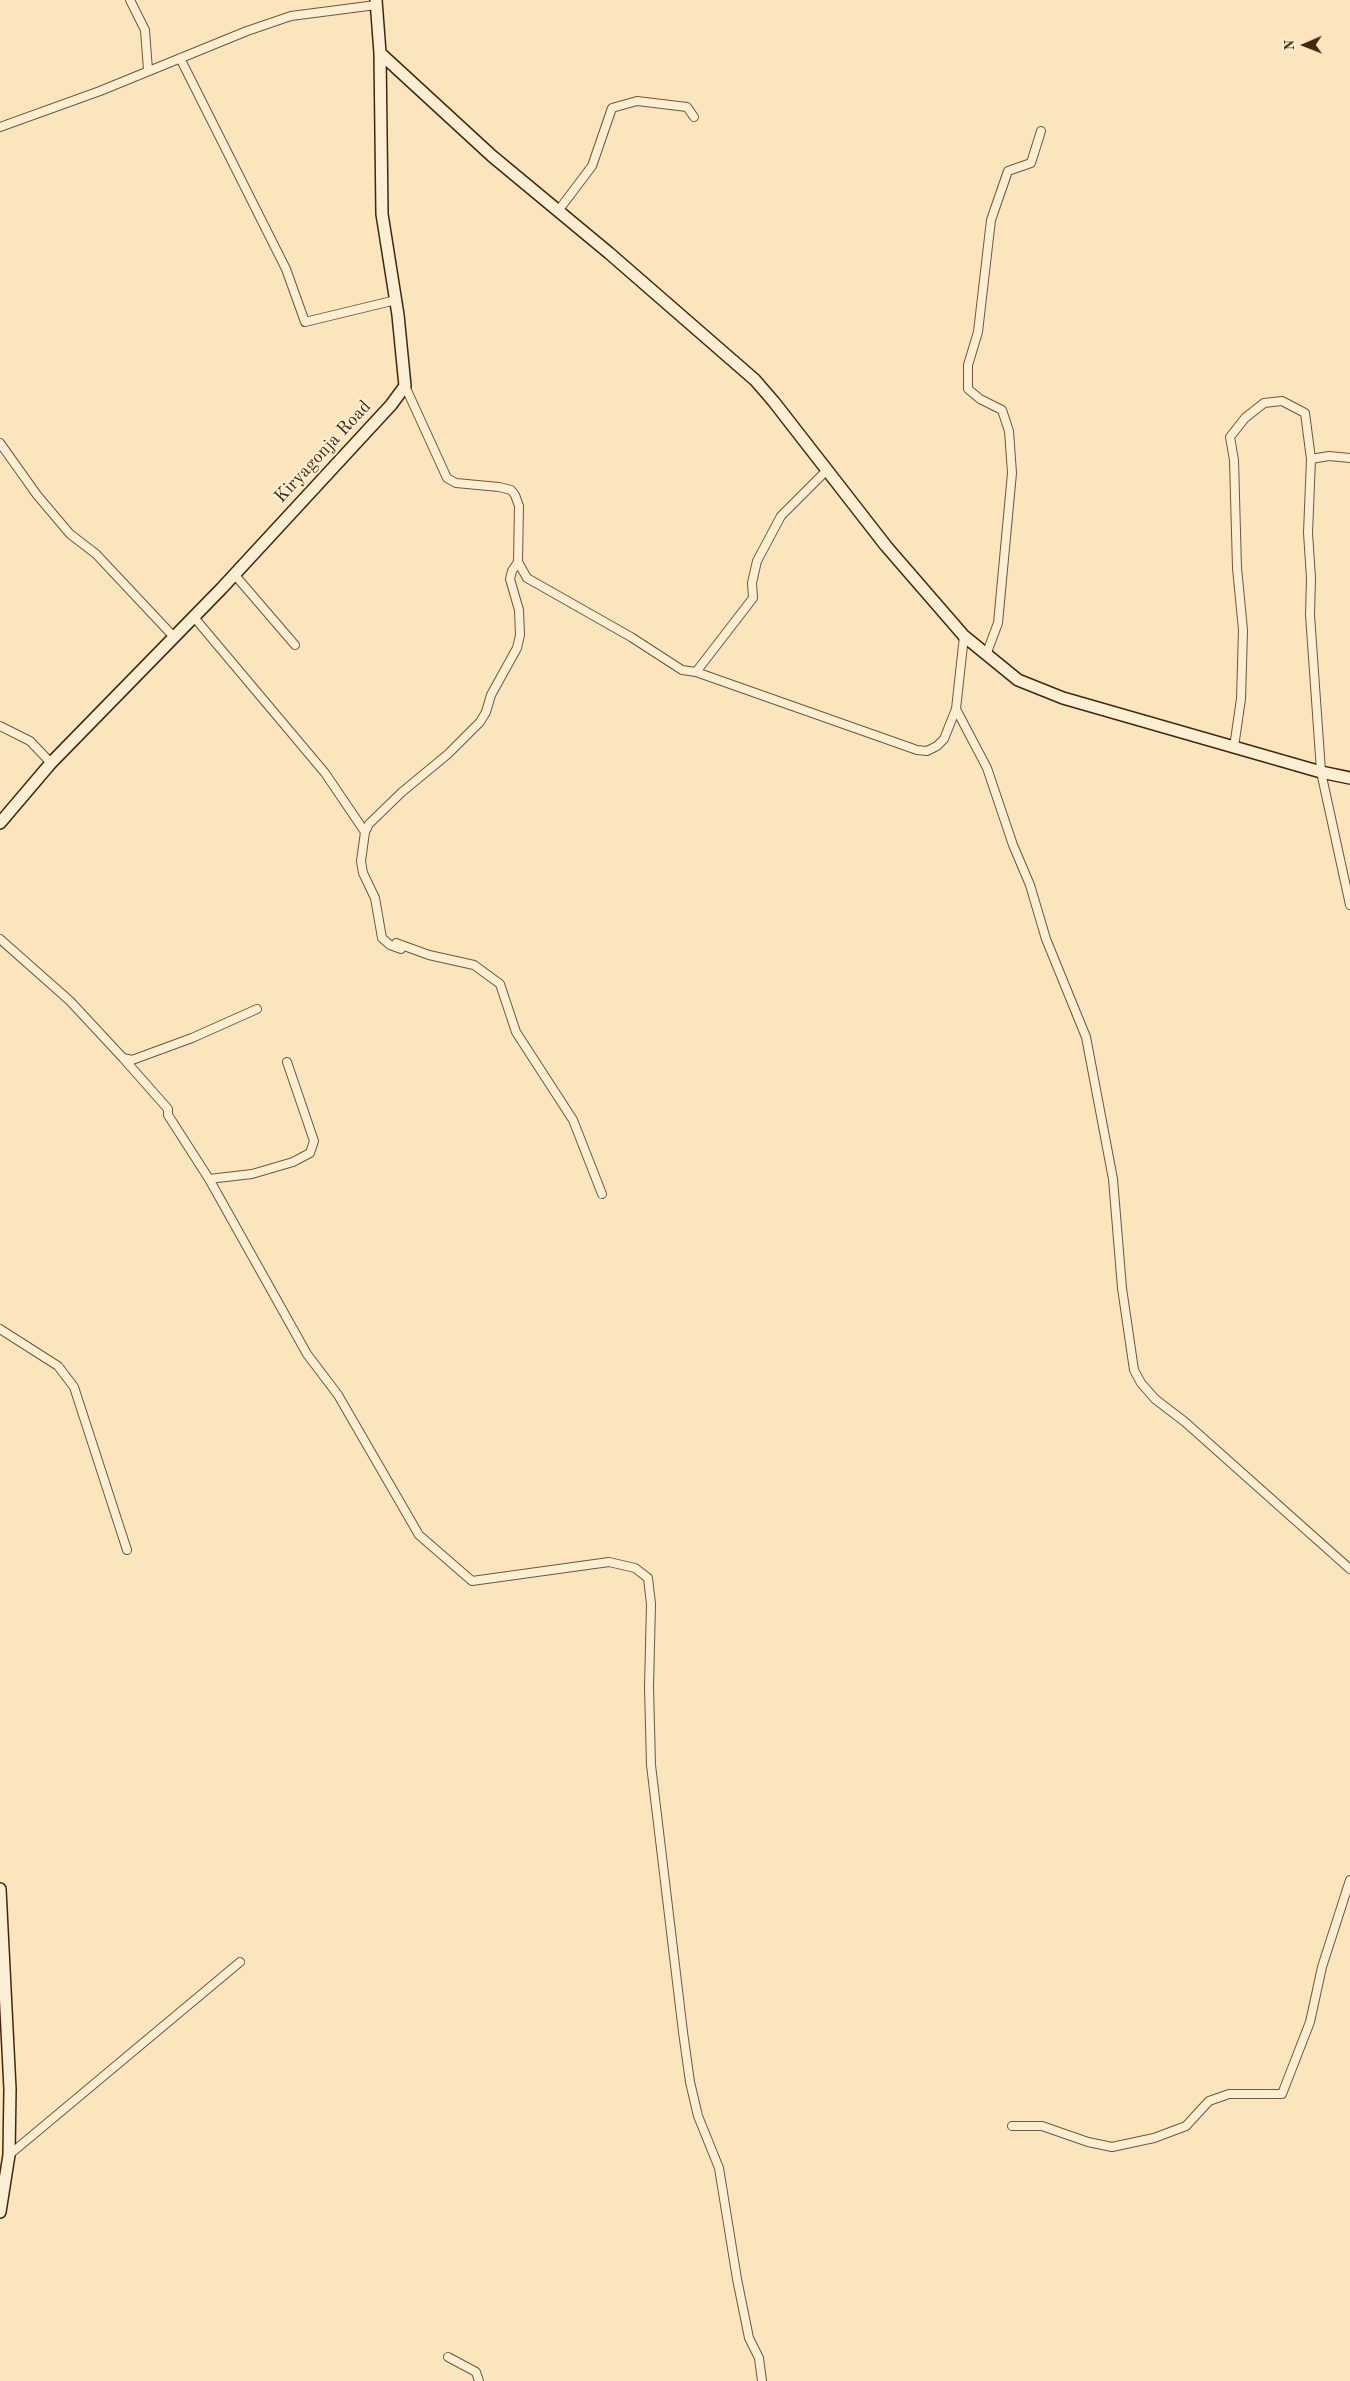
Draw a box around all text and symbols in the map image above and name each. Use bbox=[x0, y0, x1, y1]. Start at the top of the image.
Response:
north arrow bbox=[1280, 20, 1330, 70]
text: N bbox=[1283, 40, 1297, 51]
street label: Kiryagonja Road bbox=[270, 396, 376, 508]

